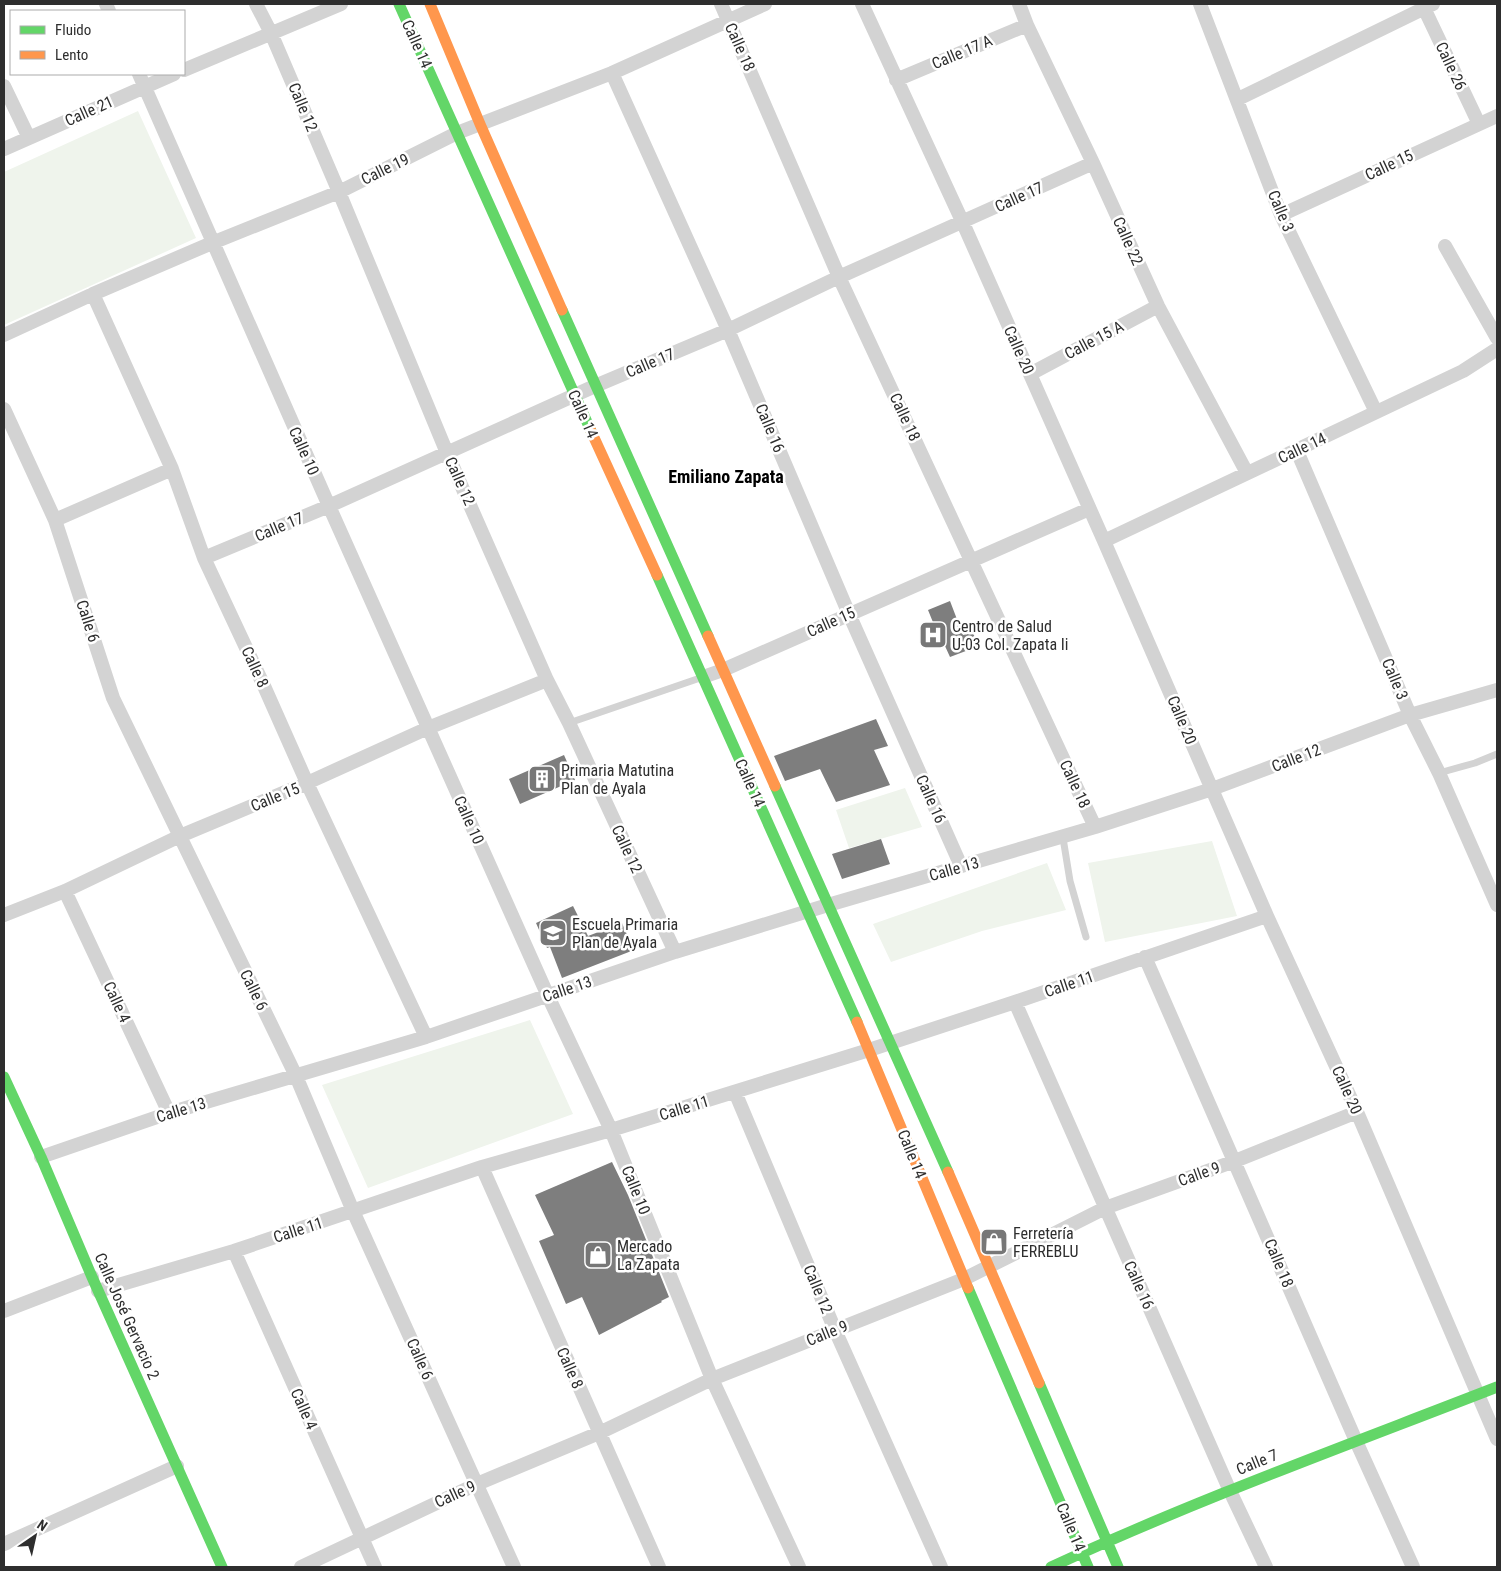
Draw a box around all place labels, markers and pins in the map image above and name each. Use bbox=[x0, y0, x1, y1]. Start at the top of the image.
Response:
place label: Centro de Salud U-03 Col. Zapata Ii bbox=[952, 617, 1068, 654]
hospital icon: Centro de Salud U-03 Col. Zapata Ii bbox=[918, 620, 948, 650]
place label: Primaria Matutina Plan de Ayala bbox=[561, 761, 674, 798]
building icon: Primaria Matutina Plan de Ayala bbox=[527, 764, 557, 794]
place label: Escuela Primaria Plan de Ayala bbox=[572, 915, 678, 952]
school or university icon: Escuela Primaria Plan de Ayala bbox=[538, 918, 568, 948]
place label: Ferretería FERREBLU bbox=[1013, 1224, 1079, 1261]
shop icon: Ferretería FERREBLU bbox=[979, 1227, 1009, 1257]
place label: Mercado La Zapata bbox=[617, 1237, 680, 1274]
shop icon: Mercado La Zapata bbox=[583, 1240, 613, 1270]

